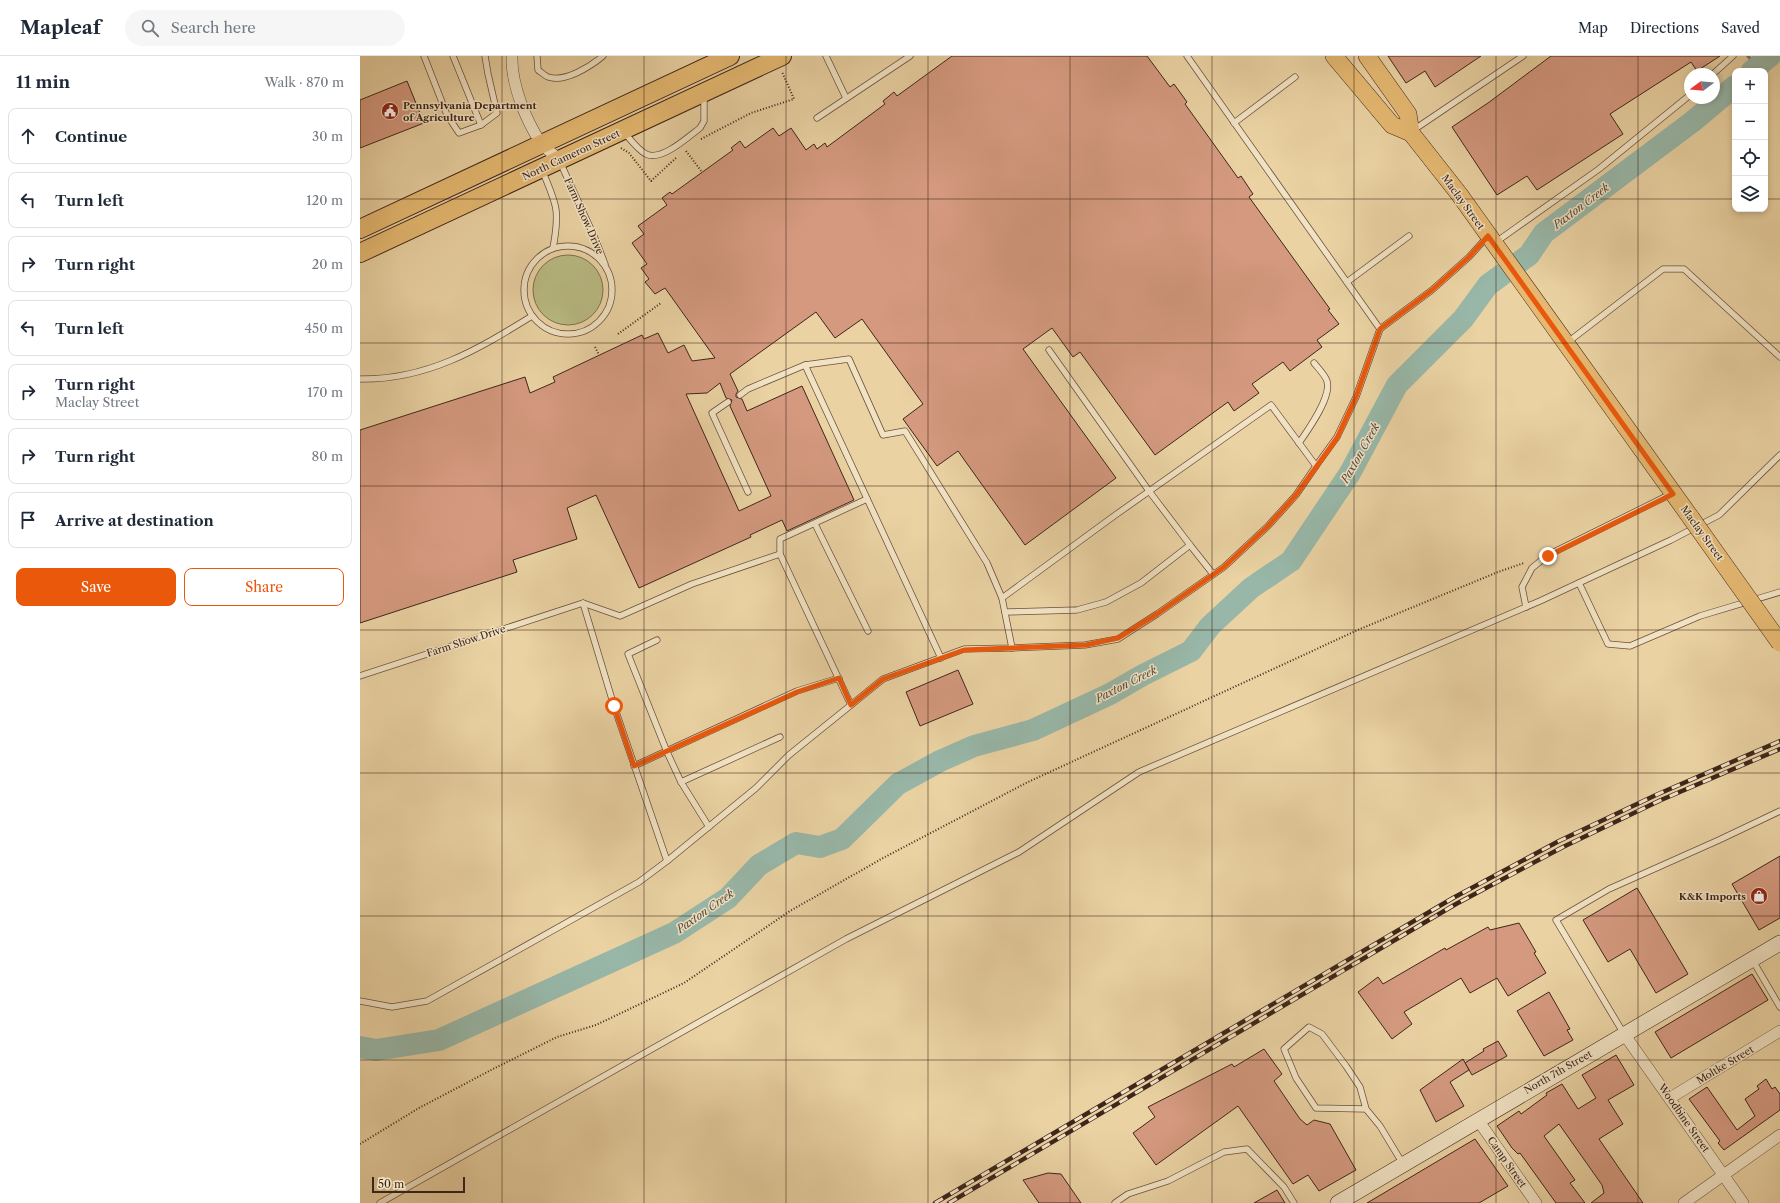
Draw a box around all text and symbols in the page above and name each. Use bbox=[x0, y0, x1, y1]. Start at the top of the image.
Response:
search box bbox=[125, 10, 405, 46]
text: Mapleaf bbox=[20, 16, 101, 39]
icon: search bbox=[139, 17, 161, 39]
text: Search here bbox=[171, 18, 256, 37]
text: Map bbox=[1578, 19, 1608, 37]
text: Directions bbox=[1630, 19, 1699, 37]
text: Saved bbox=[1721, 19, 1760, 37]
north arrow bbox=[1684, 68, 1720, 104]
map controls bbox=[1732, 68, 1768, 212]
button: + bbox=[1732, 68, 1768, 104]
text: 11 min bbox=[16, 72, 70, 92]
text: Walk · 870 m bbox=[264, 74, 344, 90]
place label: Pennsylvania Department of Agriculture bbox=[403, 99, 537, 124]
public building icon: Pennsylvania Department of Agriculture bbox=[380, 101, 400, 121]
button: − bbox=[1732, 104, 1768, 140]
icon: ahead bbox=[17, 125, 39, 147]
street label: North Cameron Street bbox=[520, 126, 622, 183]
text: Continue bbox=[55, 127, 127, 146]
text: 30 m bbox=[312, 128, 343, 144]
button: locate bbox=[1732, 140, 1768, 176]
street label: Maclay Street bbox=[1439, 172, 1488, 232]
street label: Farm Show Drive bbox=[561, 176, 607, 257]
button: layers bbox=[1732, 176, 1768, 212]
water label: Paxton Creek bbox=[1549, 180, 1612, 232]
icon: left bbox=[17, 189, 39, 211]
text: Turn left bbox=[55, 191, 124, 210]
text: 120 m bbox=[306, 192, 343, 208]
icon: right bbox=[17, 253, 39, 275]
text: Turn right bbox=[55, 255, 135, 274]
text: 20 m bbox=[312, 256, 343, 272]
icon: left bbox=[17, 317, 39, 339]
text: Turn left bbox=[55, 319, 124, 338]
text: 450 m bbox=[305, 320, 343, 336]
text: Turn right bbox=[55, 375, 135, 394]
icon: right bbox=[17, 381, 39, 403]
text: 170 m bbox=[307, 384, 343, 400]
text: Maclay Street bbox=[55, 394, 139, 410]
water label: Paxton Creek bbox=[1337, 420, 1382, 486]
icon: right bbox=[17, 445, 39, 467]
text: Turn right bbox=[55, 447, 135, 466]
text: 80 m bbox=[311, 448, 343, 464]
street label: Maclay Street bbox=[1678, 503, 1727, 563]
icon: arrive bbox=[17, 509, 39, 531]
text: Arrive at destination bbox=[55, 511, 214, 530]
route end bbox=[1539, 547, 1557, 565]
button: Save bbox=[16, 568, 176, 606]
button: Share bbox=[184, 568, 344, 606]
street label: Farm Show Drive bbox=[425, 622, 508, 660]
water label: Paxton Creek bbox=[1092, 663, 1159, 706]
route start bbox=[605, 697, 623, 715]
water label: Paxton Creek bbox=[673, 886, 737, 936]
shop icon: K&K Imports bbox=[1749, 886, 1769, 906]
place label: K&K Imports bbox=[1679, 890, 1746, 903]
street label: Moltke Street bbox=[1694, 1043, 1756, 1087]
street label: North 7th Street bbox=[1522, 1047, 1595, 1097]
street label: Woodbine Street bbox=[1655, 1081, 1713, 1155]
street label: Camp Street bbox=[1485, 1134, 1530, 1190]
scale bar bbox=[372, 1175, 465, 1194]
text: 50 m bbox=[378, 1177, 404, 1191]

